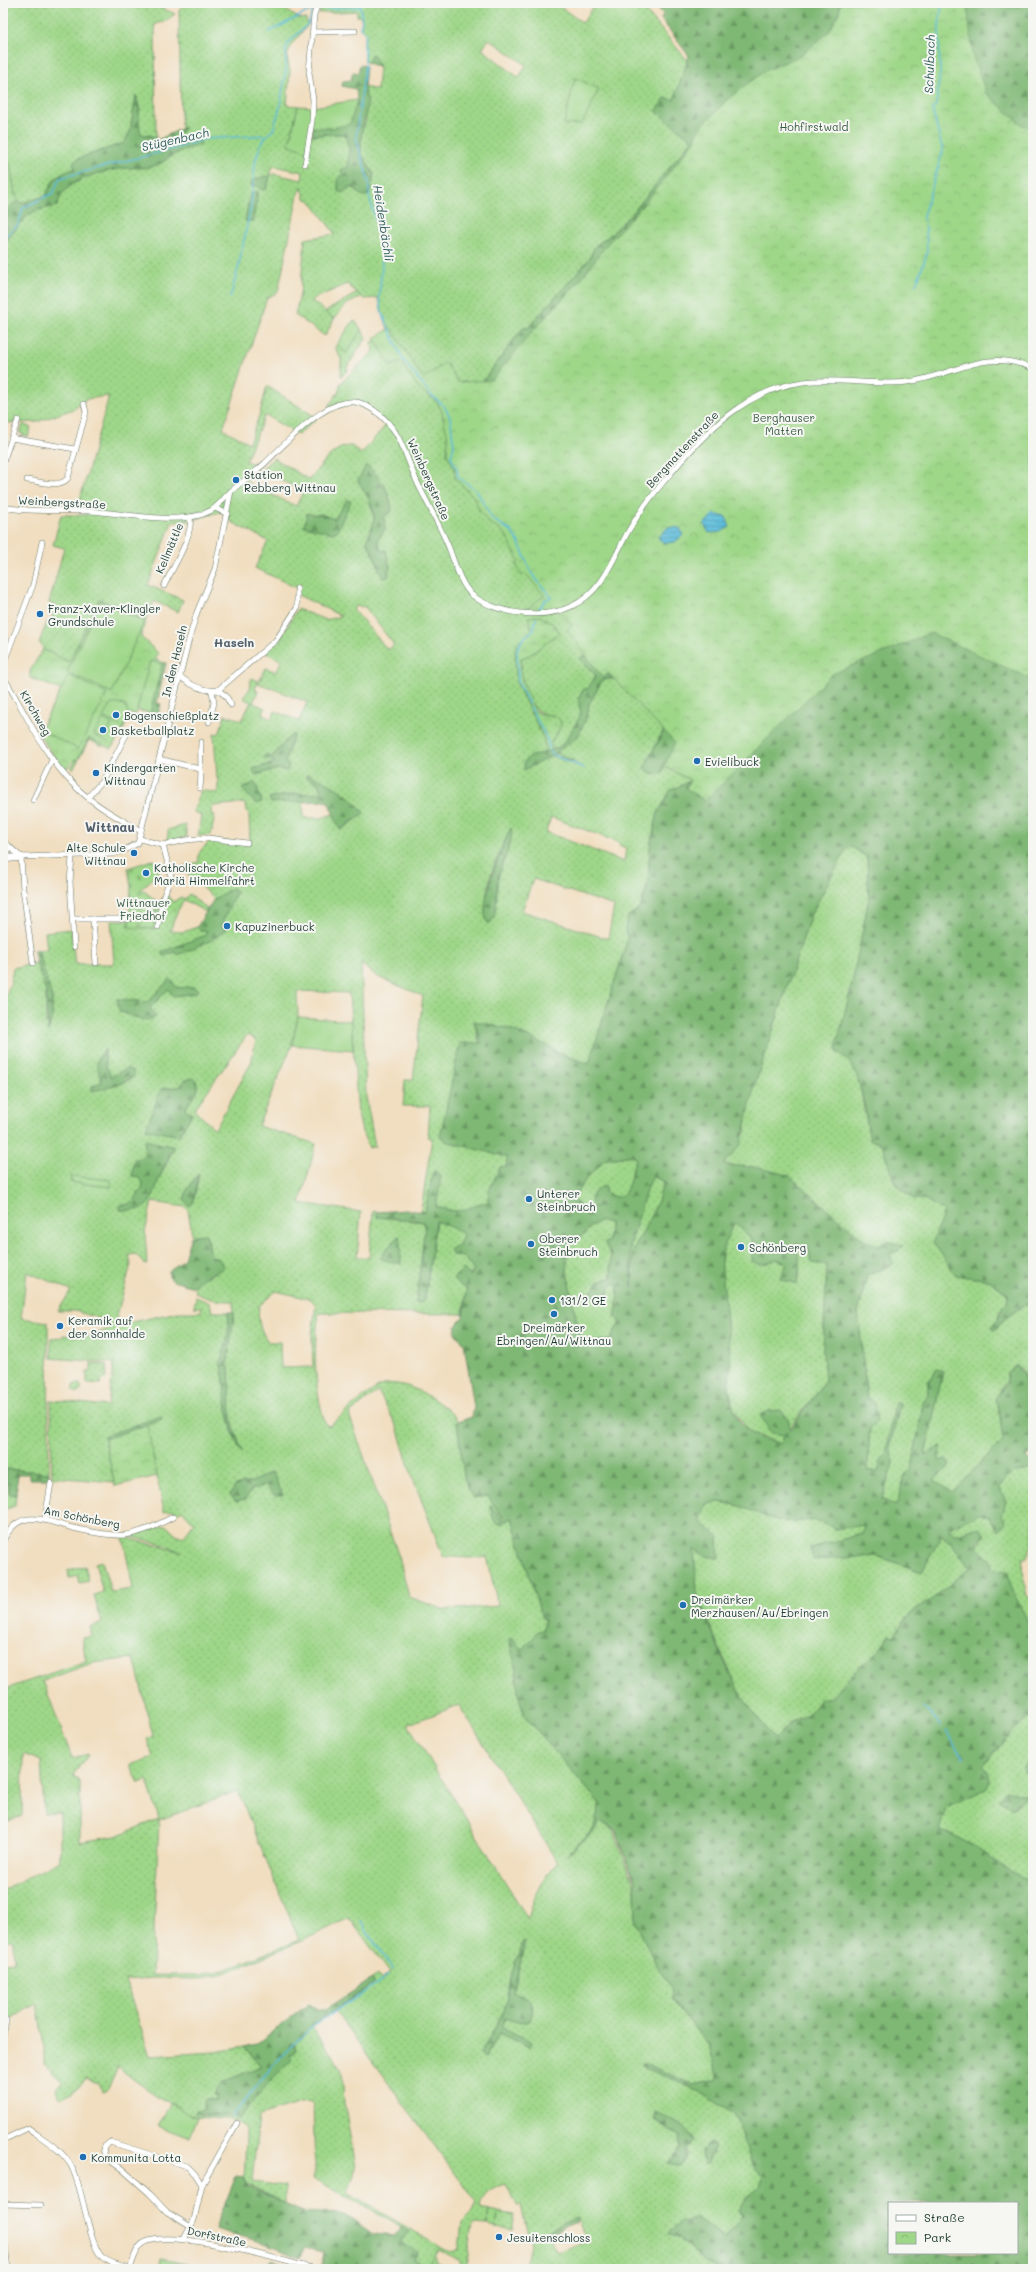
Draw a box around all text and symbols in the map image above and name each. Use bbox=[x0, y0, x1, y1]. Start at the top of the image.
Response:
water label: Schulbach bbox=[920, 34, 938, 94]
park label: Hohfirstwald bbox=[779, 119, 849, 134]
water label: Stügenbach bbox=[140, 123, 210, 155]
water label: Heidenbächli bbox=[370, 184, 398, 263]
street label: Bergmattenstraße bbox=[642, 407, 722, 491]
park label: Berghauser Matten bbox=[753, 410, 815, 438]
street label: Weinbergstraße bbox=[404, 436, 454, 522]
place label: Station Rebberg Wittnau bbox=[244, 467, 336, 495]
marker: Station Rebberg Wittnau bbox=[231, 475, 241, 485]
street label: Weinbergstraße bbox=[18, 492, 107, 512]
street label: Kellmättle bbox=[152, 520, 187, 576]
place label: Franz-Xaver-Klingler Grundschule bbox=[48, 601, 161, 629]
marker: Franz-Xaver-Klingler Grundschule bbox=[35, 609, 45, 619]
street label: In den Haseln bbox=[158, 624, 190, 698]
district label: Haseln bbox=[214, 634, 254, 650]
street label: Kirchweg bbox=[17, 688, 55, 738]
place label: Bogenschießplatz bbox=[124, 708, 219, 723]
marker: Bogenschießplatz bbox=[111, 710, 121, 720]
place label: Basketballplatz bbox=[111, 723, 194, 738]
marker: Basketballplatz bbox=[98, 725, 108, 735]
place label: Evielibuck bbox=[705, 754, 759, 769]
marker: Evielibuck bbox=[692, 756, 702, 766]
place label: Kindergarten Wittnau bbox=[104, 760, 176, 788]
marker: Kindergarten Wittnau bbox=[91, 768, 101, 778]
district label: Wittnau bbox=[85, 818, 135, 835]
place label: Alte Schule Wittnau bbox=[66, 840, 126, 868]
marker: Alte Schule Wittnau bbox=[129, 848, 139, 858]
place label: Katholische Kirche Mariä Himmelfahrt bbox=[154, 860, 255, 888]
marker: Katholische Kirche Mariä Himmelfahrt bbox=[141, 868, 151, 878]
park label: Wittnauer Friedhof bbox=[116, 895, 170, 923]
place label: Kapuzinerbuck bbox=[235, 919, 315, 934]
marker: Kapuzinerbuck bbox=[222, 921, 232, 931]
place label: Unterer Steinbruch bbox=[537, 1186, 596, 1214]
marker: Unterer Steinbruch bbox=[524, 1194, 534, 1204]
place label: Oberer Steinbruch bbox=[539, 1231, 598, 1259]
marker: Oberer Steinbruch bbox=[526, 1239, 536, 1249]
place label: Schönberg bbox=[749, 1240, 806, 1255]
marker: Schönberg bbox=[736, 1242, 746, 1252]
place label: 131/2 GE bbox=[560, 1293, 606, 1308]
marker: 131/2 GE bbox=[547, 1295, 557, 1305]
marker: Dreimärker Ebringen/Au/Wittnau bbox=[549, 1309, 559, 1319]
place label: Keramik auf der Sonnhalde bbox=[68, 1313, 146, 1341]
place label: Dreimärker Ebringen/Au/Wittnau bbox=[497, 1320, 611, 1348]
marker: Keramik auf der Sonnhalde bbox=[55, 1321, 65, 1331]
street label: Am Schönberg bbox=[43, 1502, 121, 1532]
place label: Dreimärker Merzhausen/Au/Ebringen bbox=[691, 1592, 828, 1620]
marker: Dreimärker Merzhausen/Au/Ebringen bbox=[678, 1600, 688, 1610]
place label: Kommunita Lotta bbox=[91, 2150, 181, 2165]
marker: Kommunita Lotta bbox=[78, 2152, 88, 2162]
legend bbox=[888, 2202, 1018, 2254]
text: Straße bbox=[924, 2209, 965, 2225]
street label: Dorfstraße bbox=[186, 2222, 248, 2250]
text: Park bbox=[924, 2229, 951, 2245]
place label: Jesuitenschloss bbox=[507, 2230, 590, 2245]
marker: Jesuitenschloss bbox=[494, 2232, 504, 2242]

